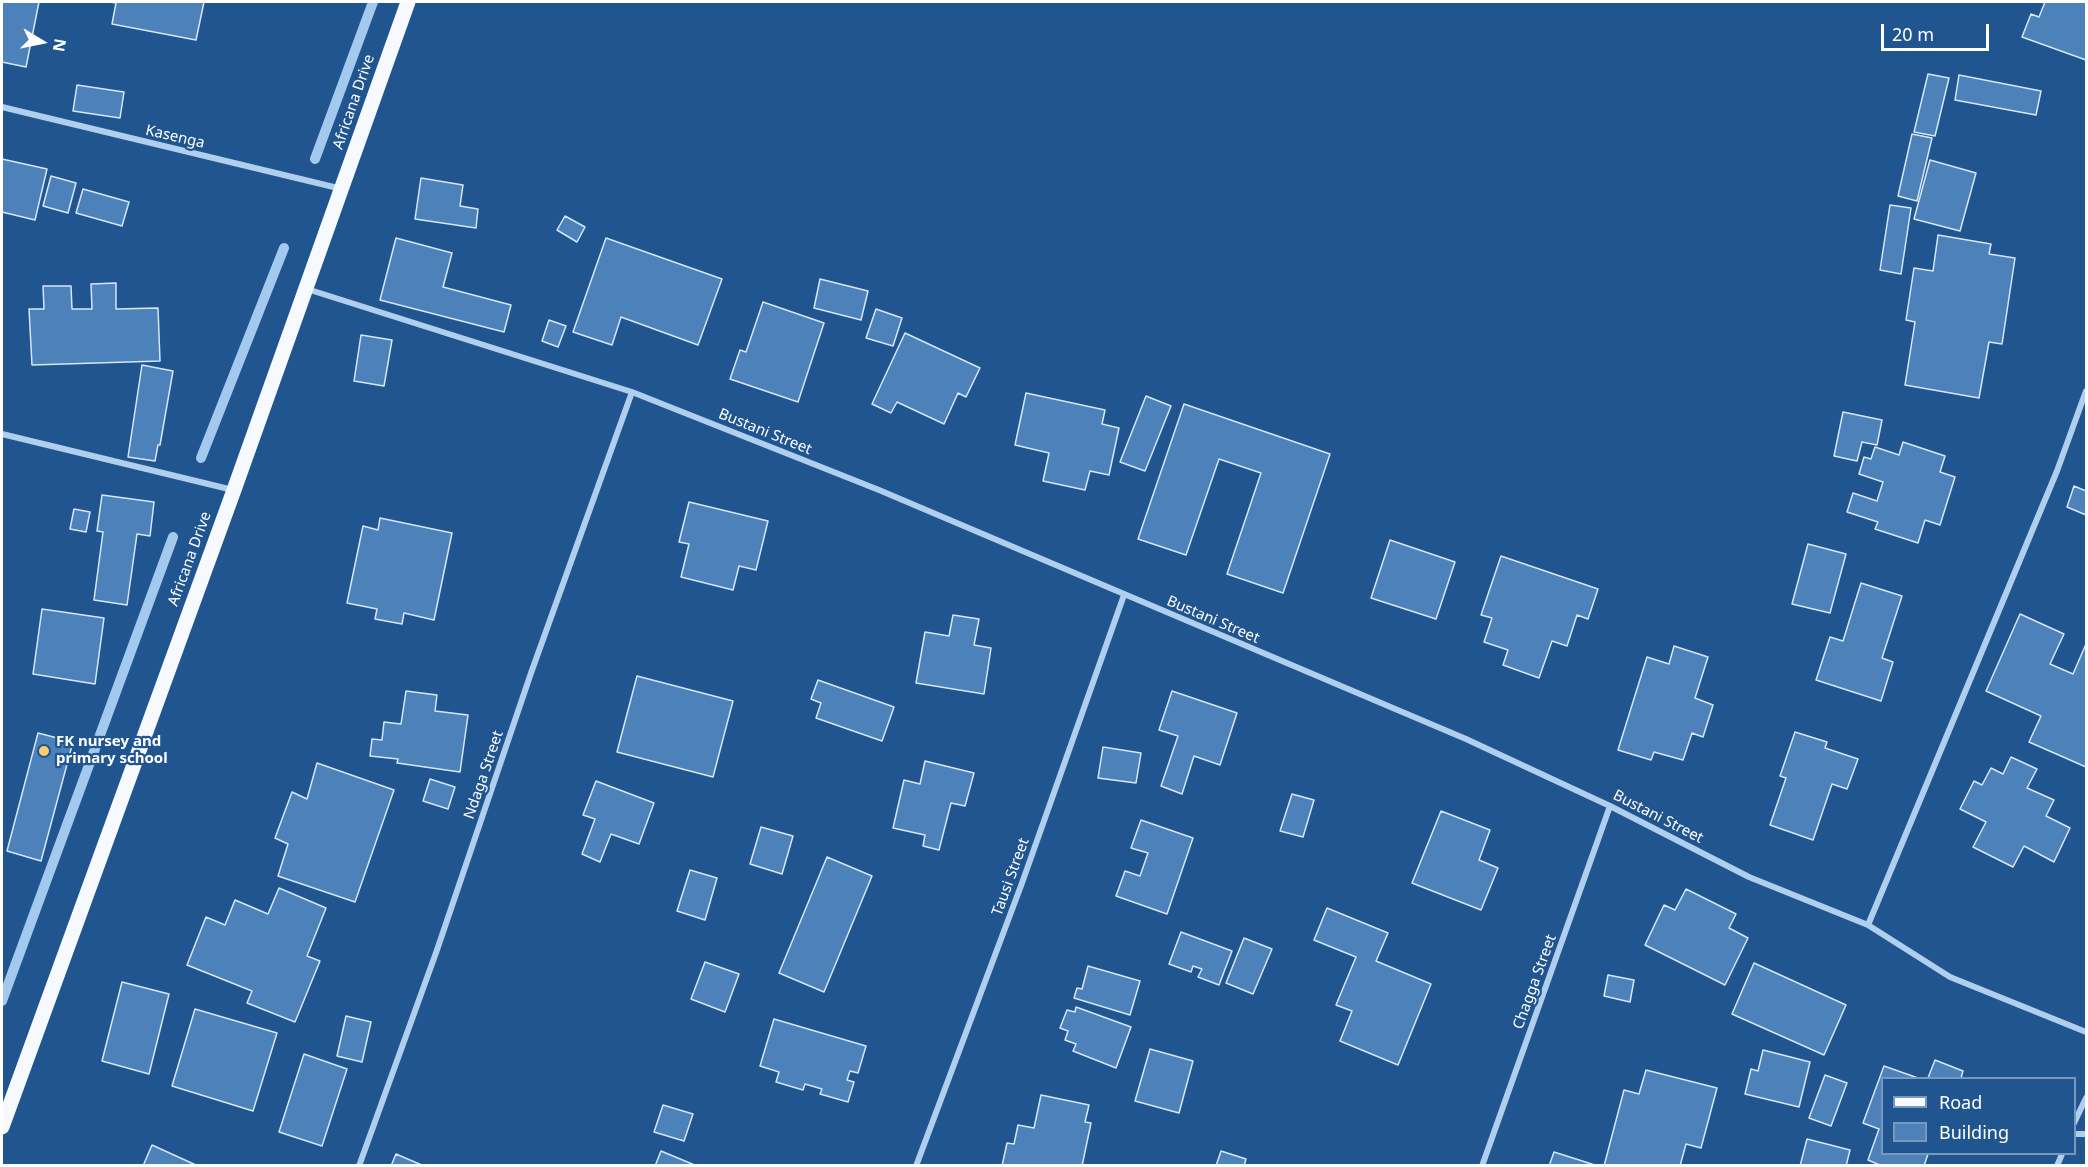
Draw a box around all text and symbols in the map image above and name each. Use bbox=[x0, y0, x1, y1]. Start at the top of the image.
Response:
north arrow bbox=[12, 12, 72, 72]
scale bar bbox=[1884, 12, 1992, 50]
text: 20 m bbox=[1892, 22, 1934, 46]
text: N bbox=[48, 37, 72, 53]
street label: Africana Drive bbox=[329, 52, 379, 152]
street label: Kasenga bbox=[144, 121, 206, 153]
street label: Bustani Street bbox=[716, 405, 814, 459]
street label: Africana Drive bbox=[165, 509, 215, 609]
street label: Bustani Street bbox=[1164, 592, 1262, 648]
street label: Ndaga Street bbox=[460, 728, 508, 822]
place label: FK nursey and primary school bbox=[56, 733, 168, 768]
marker: FK nursey and primary school bbox=[37, 744, 51, 758]
street label: Bustani Street bbox=[1610, 787, 1706, 847]
street label: Tausi Street bbox=[989, 836, 1033, 918]
street label: Chagga Street bbox=[1509, 932, 1561, 1032]
legend bbox=[1881, 1077, 2076, 1155]
text: Road bbox=[1939, 1090, 1982, 1114]
text: Building bbox=[1939, 1120, 2009, 1144]

